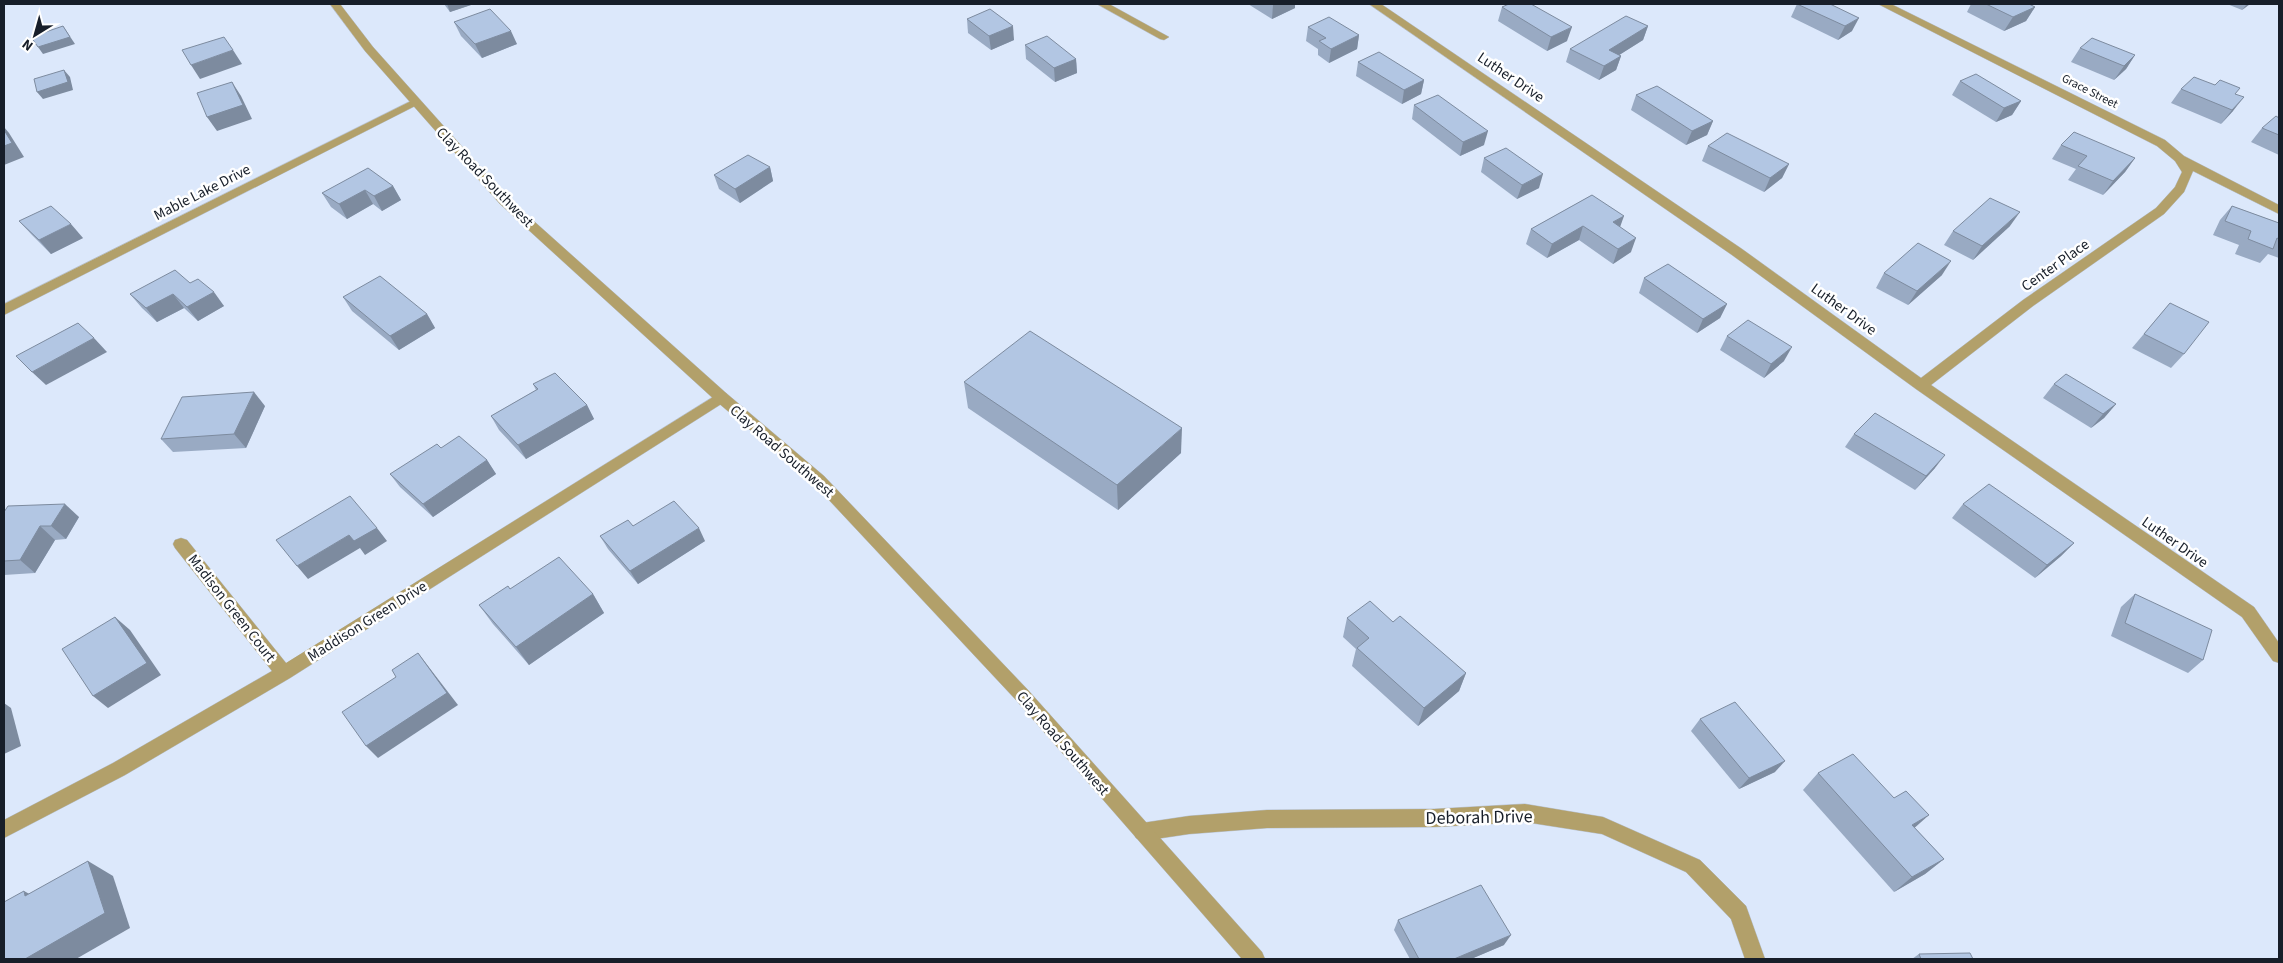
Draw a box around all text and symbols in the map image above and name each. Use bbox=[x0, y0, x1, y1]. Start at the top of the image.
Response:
north arrow bbox=[10, 10, 60, 60]
text: N bbox=[18, 34, 38, 55]
street label: Luther Drive bbox=[1473, 47, 1548, 108]
street label: Grace Street bbox=[2059, 70, 2121, 113]
street label: Clay Road Southwest bbox=[431, 123, 538, 232]
street label: Mable Lake Drive bbox=[150, 159, 254, 226]
street label: Center Place bbox=[2017, 234, 2093, 297]
street label: Luther Drive bbox=[1807, 278, 1881, 340]
street label: Clay Road Southwest bbox=[725, 400, 838, 503]
street label: Luther Drive bbox=[2137, 512, 2212, 573]
street label: Madison Green Court bbox=[183, 550, 280, 667]
street label: Maddison Green Drive bbox=[303, 576, 431, 667]
street label: Clay Road Southwest bbox=[1011, 687, 1114, 800]
street label: Deborah Drive bbox=[1425, 804, 1533, 831]

